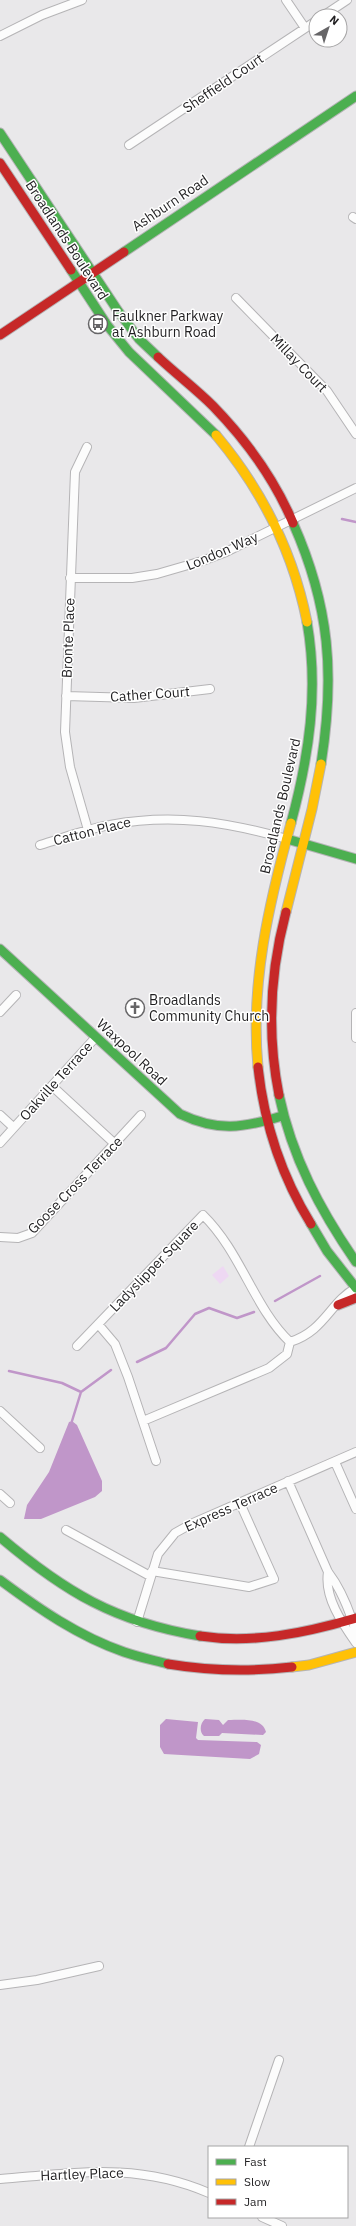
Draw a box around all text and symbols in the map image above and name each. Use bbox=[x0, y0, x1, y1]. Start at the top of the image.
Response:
north arrow bbox=[308, 8, 348, 48]
text: N bbox=[327, 12, 342, 28]
street label: Sheffield Court bbox=[179, 49, 267, 117]
street label: Ashburn Road bbox=[128, 171, 212, 235]
street label: Broadlands Boulevard bbox=[22, 177, 112, 303]
place label: Faulkner Parkway at Ashburn Road bbox=[112, 307, 223, 341]
bus stop icon: Faulkner Parkway at Ashburn Road bbox=[87, 313, 109, 335]
street label: Millay Court bbox=[267, 330, 331, 396]
street label: London Way bbox=[183, 528, 261, 574]
street label: Bronte Place bbox=[58, 597, 78, 678]
street label: Cather Court bbox=[110, 682, 190, 706]
street label: Broadlands Boulevard bbox=[256, 736, 304, 876]
street label: Catton Place bbox=[51, 813, 133, 849]
place label: Broadlands Community Church bbox=[149, 991, 269, 1025]
church icon: Broadlands Community Church bbox=[124, 997, 146, 1019]
street label: Waxpool Road bbox=[93, 1015, 171, 1089]
street label: Oakville Terrace bbox=[16, 1037, 97, 1124]
street label: Goose Cross Terrace bbox=[24, 1132, 126, 1238]
street label: Ladyslipper Square bbox=[106, 1216, 203, 1316]
street label: Express Terrace bbox=[182, 1478, 281, 1536]
legend bbox=[208, 2146, 348, 2218]
text: Fast bbox=[244, 2154, 267, 2169]
street label: Hartley Place bbox=[40, 2164, 124, 2184]
text: Slow bbox=[244, 2174, 270, 2189]
text: Jam bbox=[244, 2194, 267, 2209]

